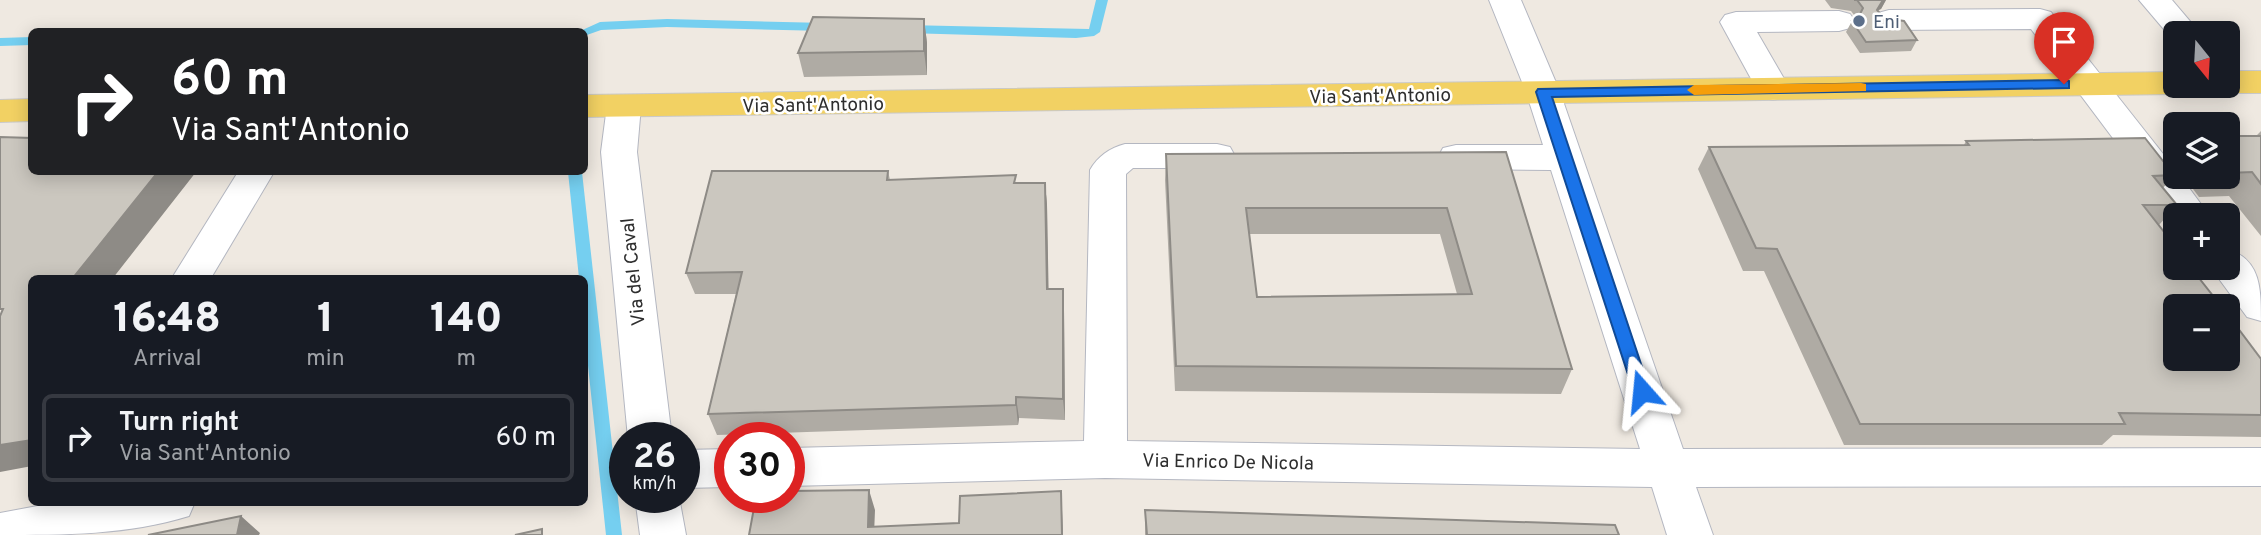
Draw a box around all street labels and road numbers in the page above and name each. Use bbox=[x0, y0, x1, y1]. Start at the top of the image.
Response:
street label: Via Sant'Antonio bbox=[1309, 84, 1451, 110]
street label: Via Sant'Antonio bbox=[742, 93, 884, 119]
street label: Via del Caval bbox=[616, 217, 652, 327]
street label: Via Enrico De Nicola bbox=[1142, 450, 1314, 476]

